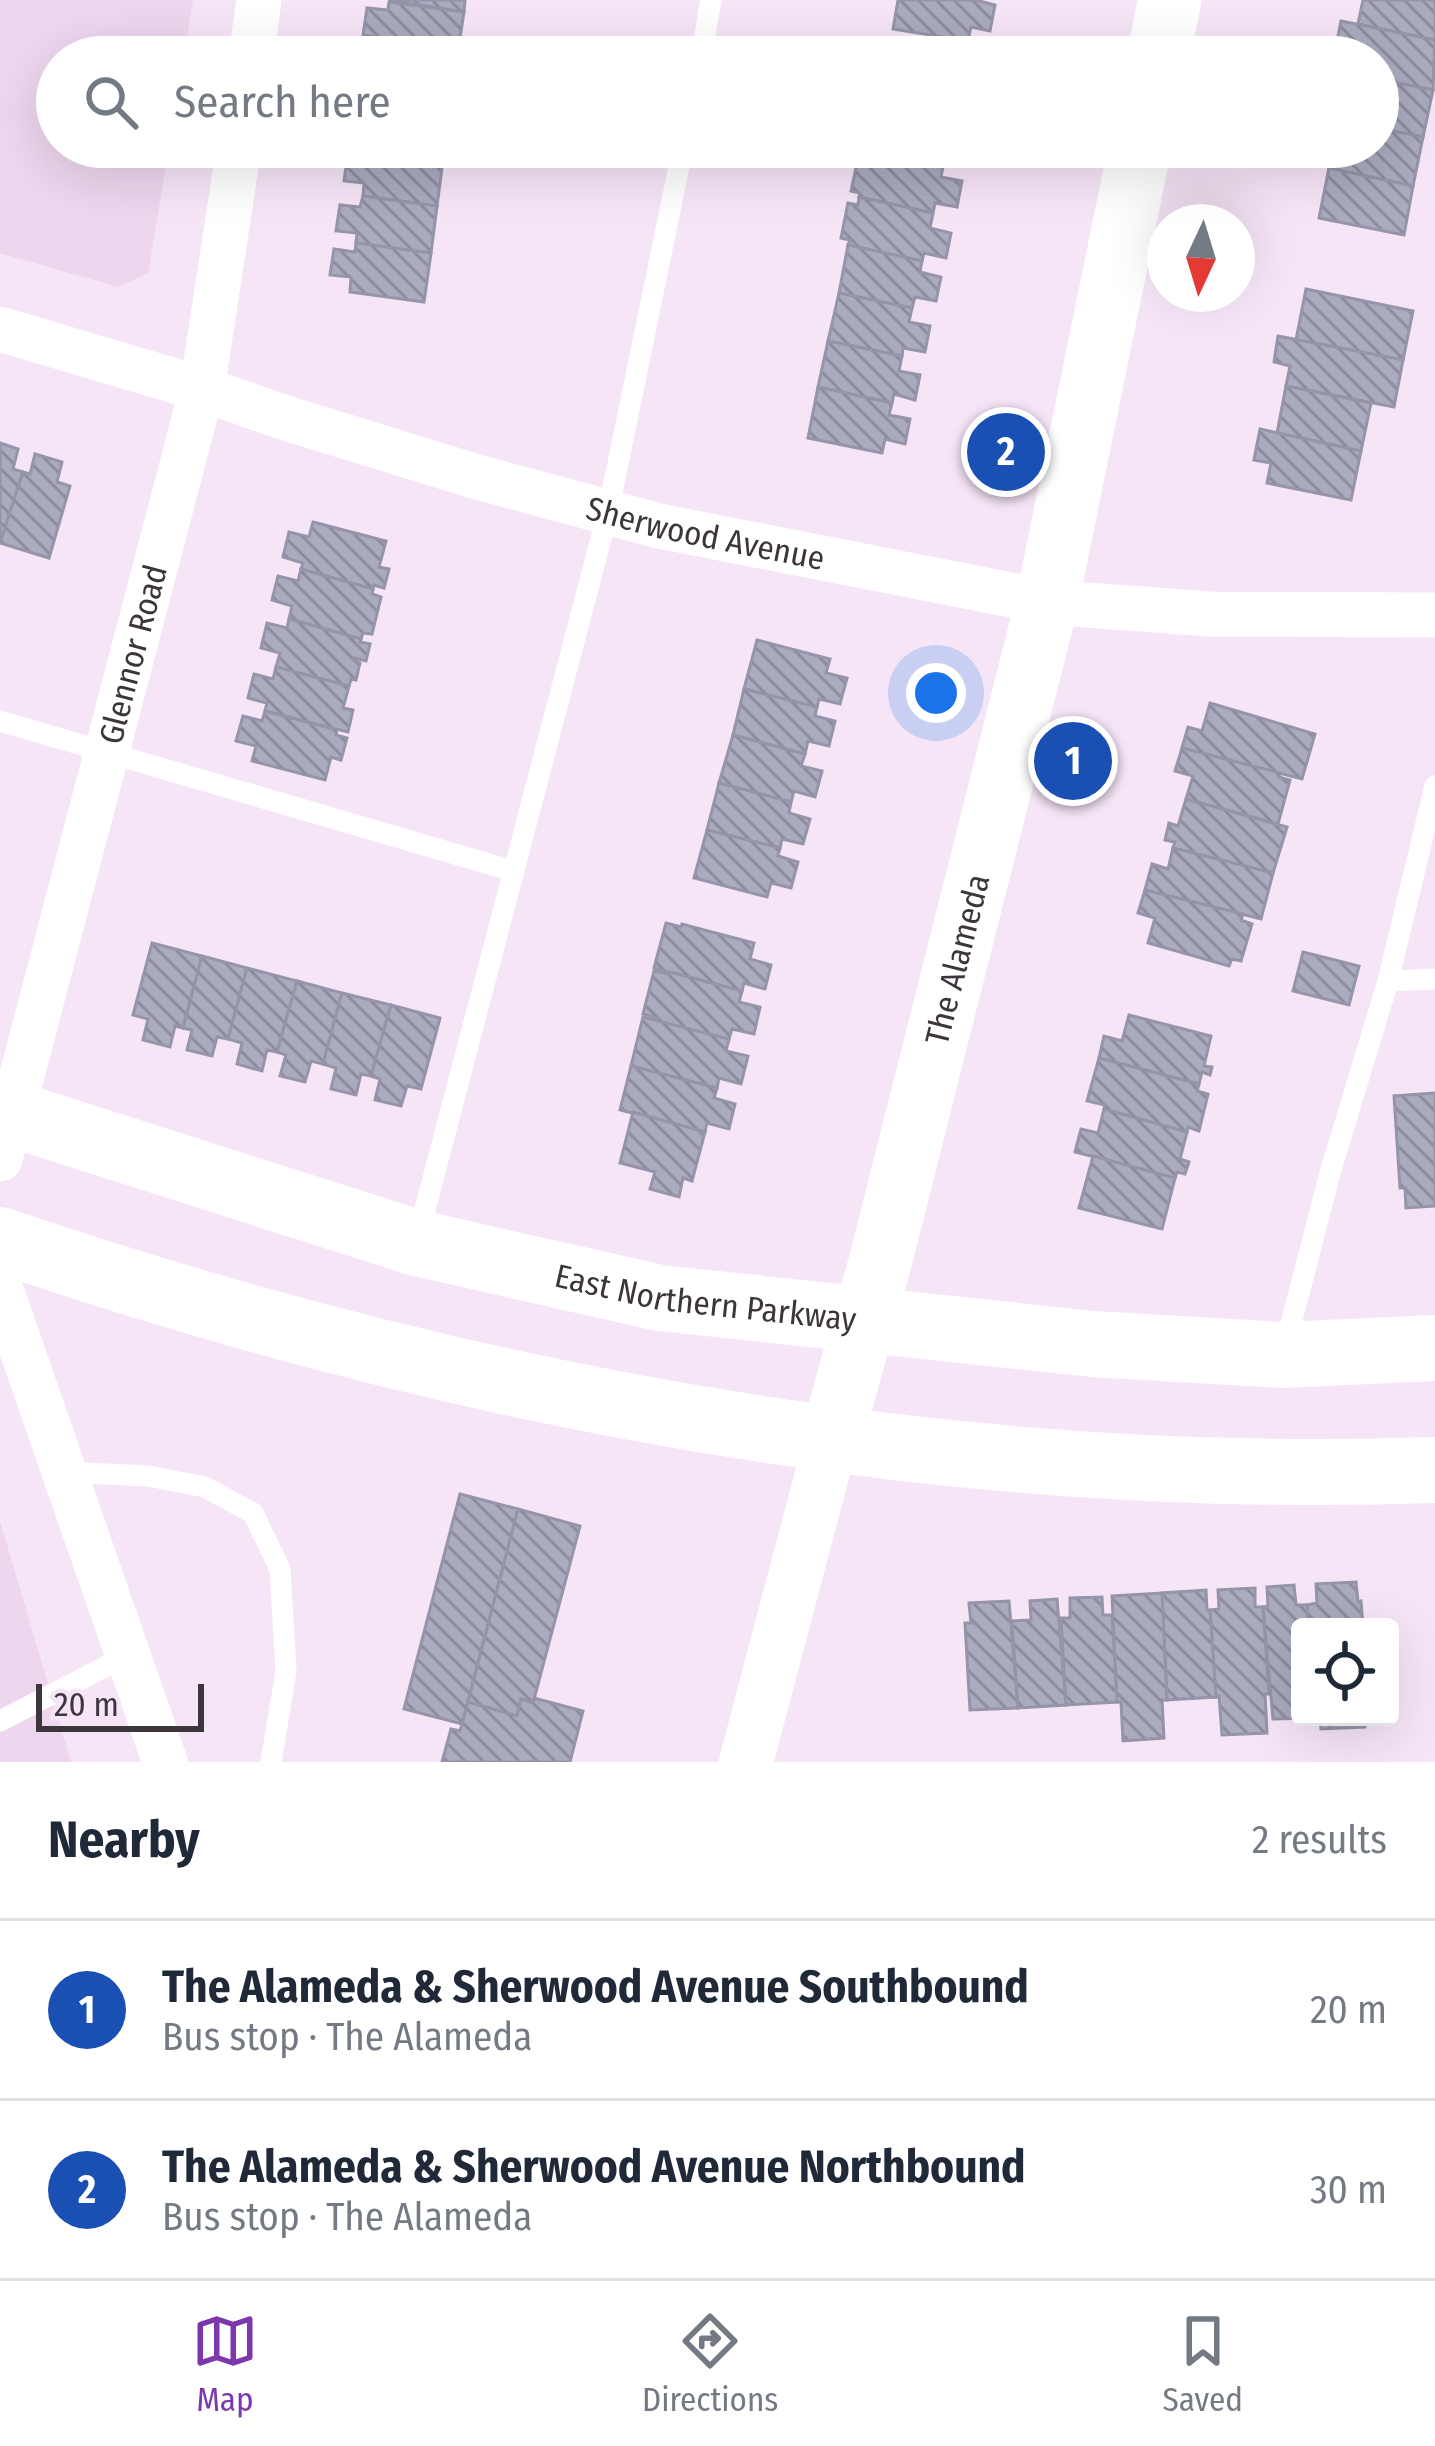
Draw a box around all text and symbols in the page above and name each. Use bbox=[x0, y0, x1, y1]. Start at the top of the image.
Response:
search box bbox=[36, 36, 1399, 168]
icon: search bbox=[78, 69, 144, 135]
text: Search here bbox=[174, 75, 391, 129]
north arrow bbox=[1147, 204, 1255, 312]
pin: 2 bbox=[967, 407, 1045, 497]
street label: Sherwood Avenue bbox=[582, 488, 828, 579]
street label: Glennor Road bbox=[91, 560, 176, 748]
your location bbox=[906, 663, 966, 723]
pin: 1 bbox=[1034, 716, 1112, 806]
street label: The Alameda bbox=[917, 870, 998, 1049]
street label: East Northern Parkway bbox=[551, 1256, 858, 1340]
map controls bbox=[1291, 1618, 1399, 1726]
button: locate bbox=[1291, 1618, 1399, 1726]
scale bar bbox=[36, 1678, 204, 1731]
text: 20 m bbox=[54, 1685, 119, 1725]
text: Nearby bbox=[48, 1809, 200, 1871]
text: 2 results bbox=[1252, 1817, 1387, 1863]
text: The Alameda & Sherwood Avenue Southbound bbox=[162, 1960, 1029, 2014]
text: 1 bbox=[79, 1987, 95, 2033]
text: 20 m bbox=[1310, 1987, 1387, 2033]
text: Bus stop · The Alameda bbox=[162, 2014, 532, 2060]
text: The Alameda & Sherwood Avenue Northbound bbox=[162, 2140, 1026, 2194]
text: 2 bbox=[78, 2167, 96, 2213]
text: 30 m bbox=[1310, 2167, 1387, 2213]
text: Bus stop · The Alameda bbox=[162, 2194, 532, 2240]
tab: Map bbox=[192, 2308, 258, 2420]
tab: Directions bbox=[642, 2308, 778, 2420]
tab: Saved bbox=[1162, 2308, 1243, 2420]

